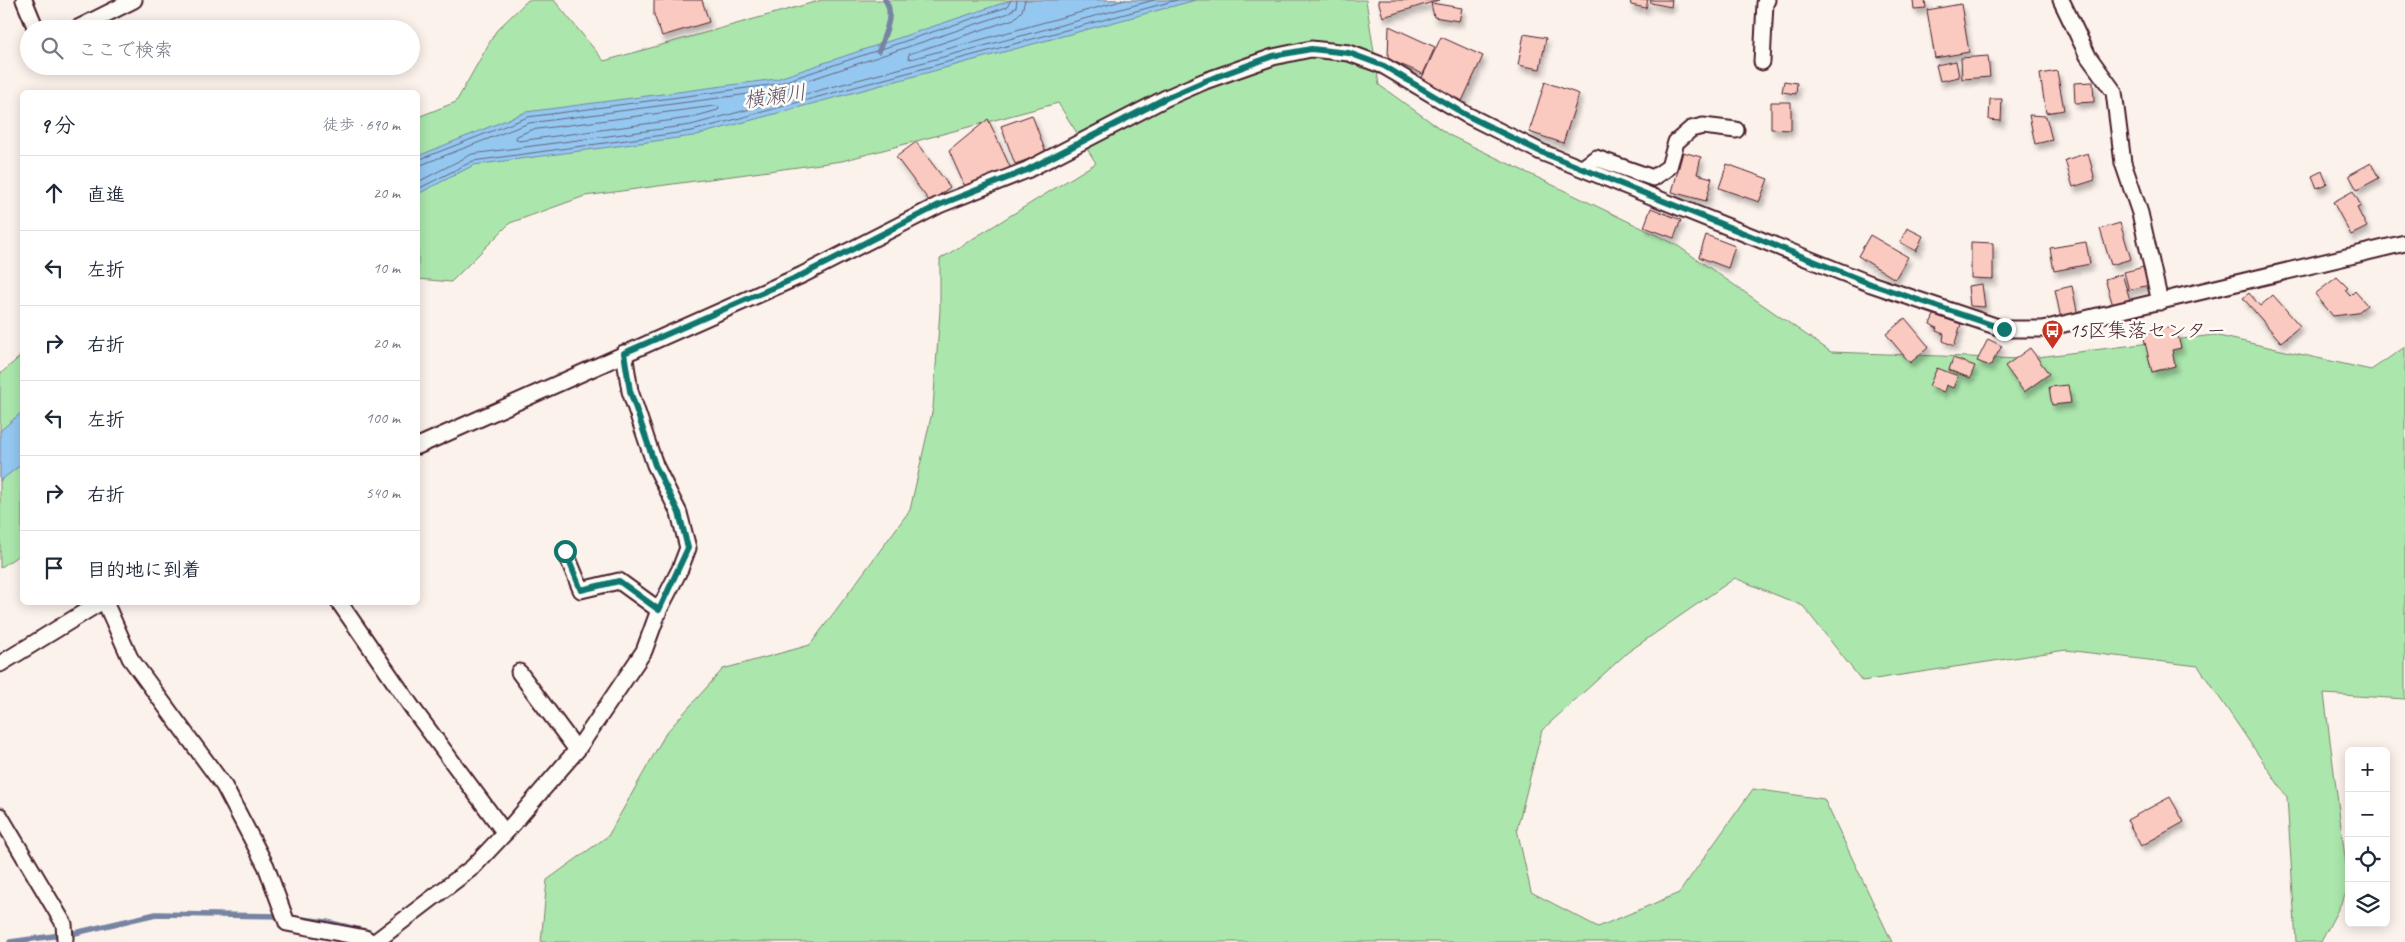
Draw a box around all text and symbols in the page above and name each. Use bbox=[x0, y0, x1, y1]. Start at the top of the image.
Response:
search box bbox=[20, 20, 420, 75]
icon: search bbox=[38, 34, 66, 62]
text: ここで検索 bbox=[78, 38, 173, 62]
water label: 横瀬川 bbox=[742, 79, 808, 113]
text: 9 分 bbox=[40, 112, 75, 138]
text: 徒歩 · 690 m bbox=[323, 115, 400, 135]
icon: ahead bbox=[40, 179, 68, 207]
text: 直進 bbox=[87, 183, 125, 207]
text: 20 m bbox=[373, 183, 400, 203]
icon: left bbox=[40, 254, 68, 282]
text: 左折 bbox=[87, 258, 125, 282]
text: 10 m bbox=[373, 258, 400, 278]
route end bbox=[1993, 318, 2016, 341]
bus stop icon: 15区集落センター bbox=[2041, 318, 2065, 349]
place label: 15区集落センター bbox=[2069, 318, 2226, 343]
icon: right bbox=[40, 329, 68, 357]
text: 右折 bbox=[87, 333, 125, 357]
text: 20 m bbox=[373, 333, 400, 353]
icon: left bbox=[40, 404, 68, 432]
text: 左折 bbox=[87, 408, 125, 432]
text: 100 m bbox=[366, 408, 400, 428]
icon: right bbox=[40, 479, 68, 507]
text: 右折 bbox=[87, 483, 125, 507]
text: 540 m bbox=[366, 483, 400, 503]
route start bbox=[554, 540, 577, 563]
icon: arrive bbox=[40, 554, 68, 582]
text: 目的地に到着 bbox=[87, 558, 201, 582]
map controls bbox=[2345, 747, 2390, 927]
button: + bbox=[2345, 747, 2390, 792]
button: − bbox=[2345, 792, 2390, 837]
button: locate bbox=[2345, 837, 2390, 882]
button: layers bbox=[2345, 882, 2390, 927]

